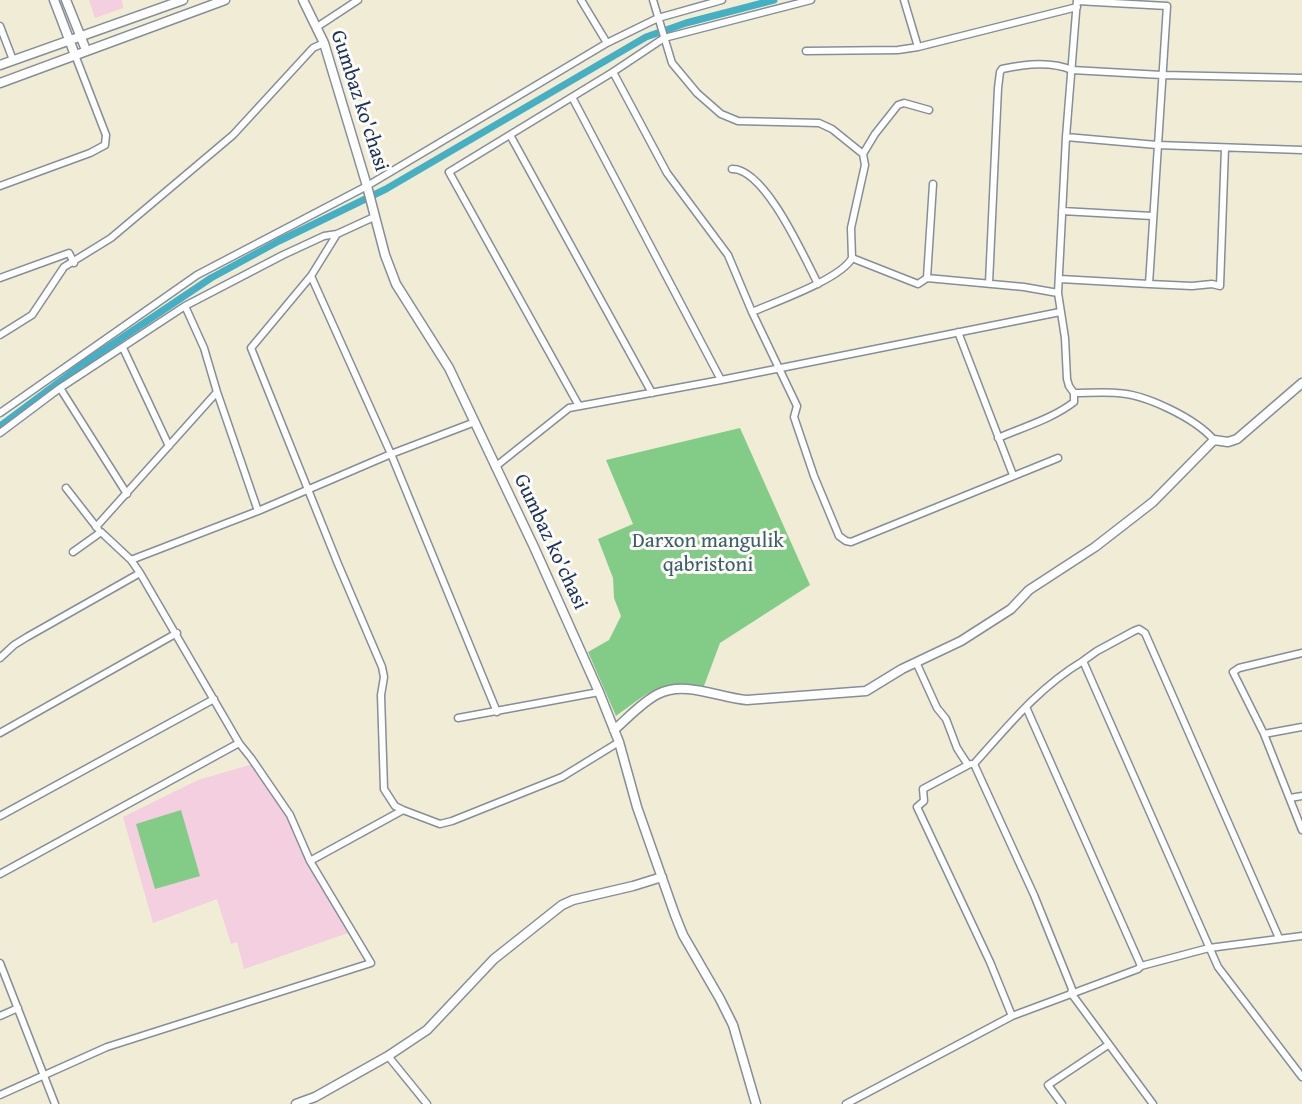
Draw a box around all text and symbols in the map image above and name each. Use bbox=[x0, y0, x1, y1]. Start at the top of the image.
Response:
street label: Gumbaz ko'chasi bbox=[324, 27, 394, 175]
street label: Gumbaz ko'chasi bbox=[508, 470, 592, 614]
park label: Darxon mangulik qabristoni bbox=[632, 529, 784, 579]

